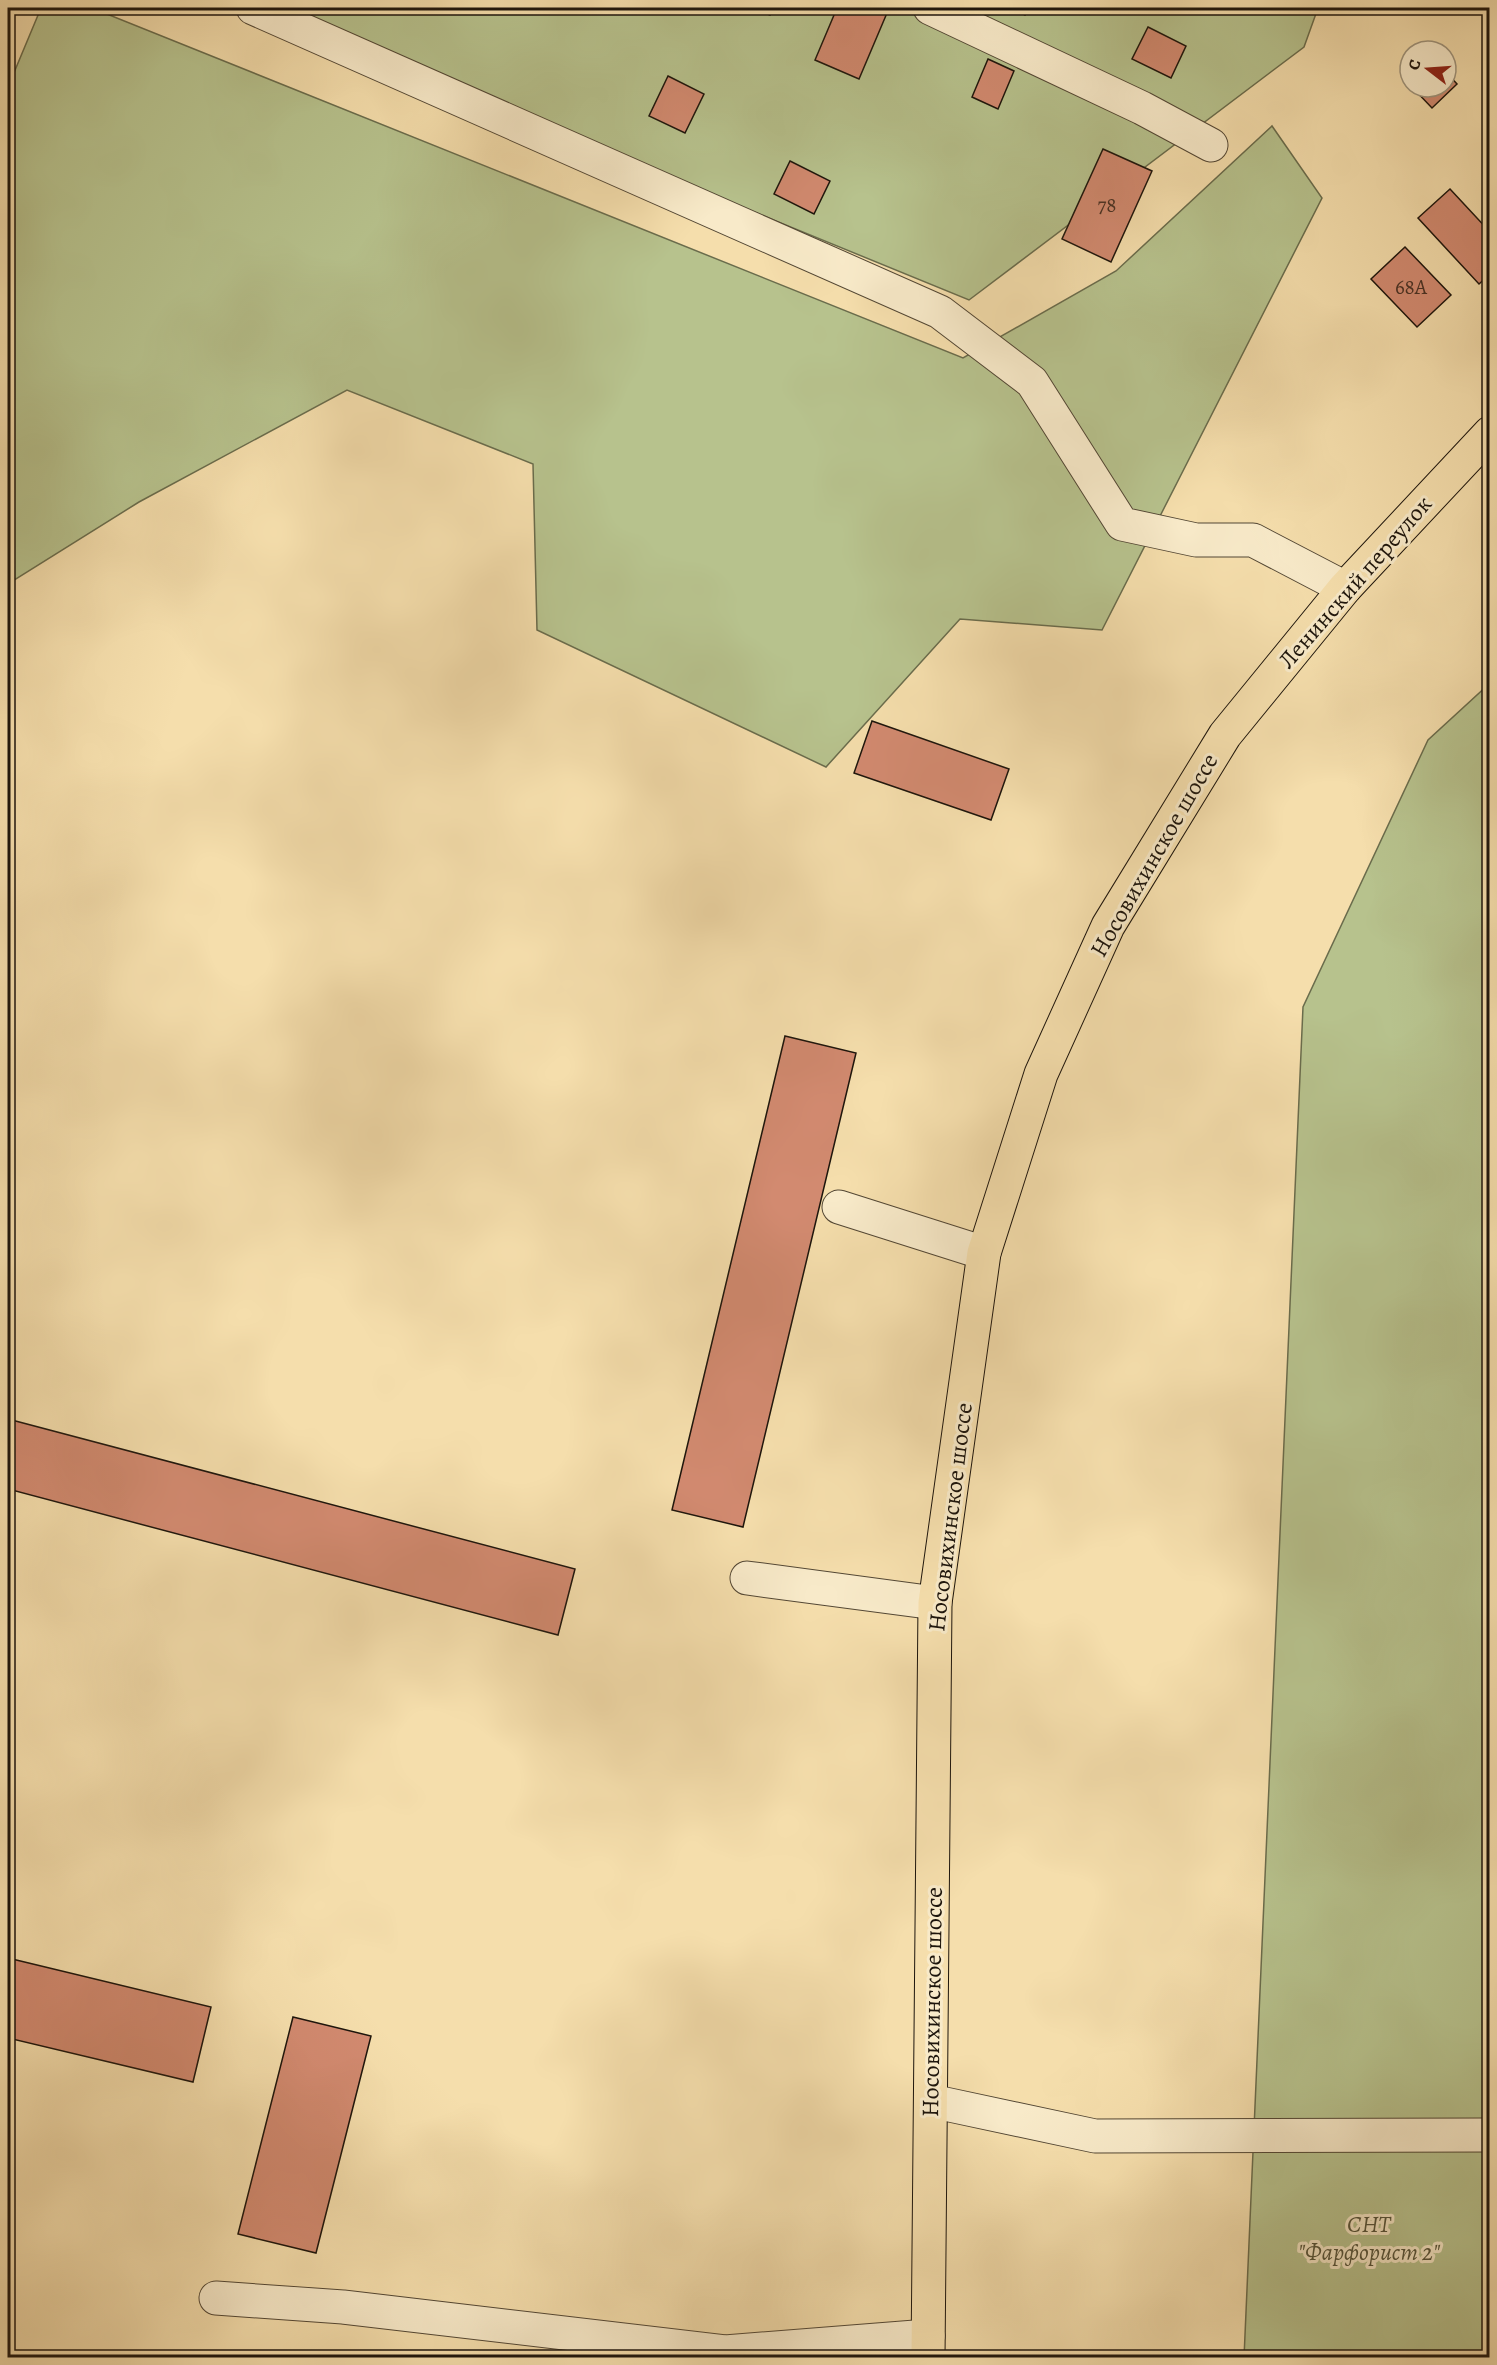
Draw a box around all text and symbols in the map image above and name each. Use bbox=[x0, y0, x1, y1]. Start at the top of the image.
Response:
north arrow bbox=[1398, 39, 1458, 99]
text: С bbox=[1403, 57, 1427, 73]
house number: 78 bbox=[1097, 191, 1117, 219]
house number: 68А bbox=[1395, 273, 1428, 301]
street label: Ленинский переулок bbox=[1271, 489, 1439, 675]
street label: Носовихинское шоссе bbox=[1083, 747, 1225, 963]
street label: Носовихинское шоссе bbox=[920, 1401, 980, 1633]
street label: Носовихинское шоссе bbox=[914, 1887, 950, 2117]
park label: СНТ "Фарфорист 2" bbox=[1298, 2208, 1441, 2268]

